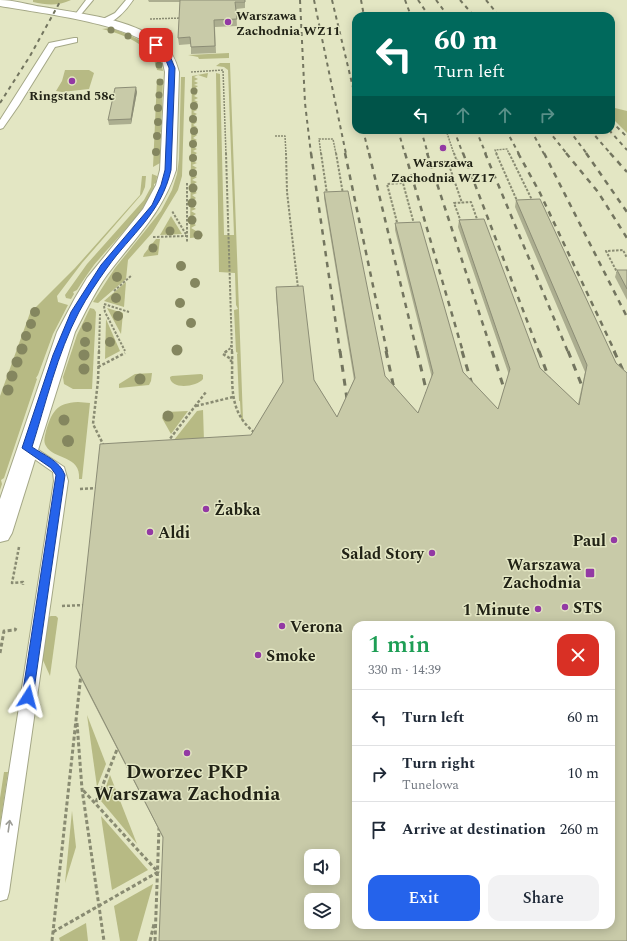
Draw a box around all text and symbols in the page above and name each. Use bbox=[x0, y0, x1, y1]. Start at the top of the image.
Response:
place label: Warszawa Zachodnia WZ11 bbox=[236, 6, 340, 41]
marker: Warszawa Zachodnia WZ11 bbox=[223, 17, 233, 27]
text: 60 m bbox=[434, 19, 498, 62]
pin bbox=[139, 28, 173, 62]
icon: left bbox=[368, 28, 420, 80]
icon: arrive bbox=[145, 34, 167, 56]
text: Turn left bbox=[434, 58, 505, 85]
marker: Ringstand 58c bbox=[67, 76, 77, 86]
place label: Ringstand 58c bbox=[29, 86, 115, 106]
icon: left bbox=[410, 104, 432, 126]
icon: ahead bbox=[452, 104, 474, 126]
icon: ahead bbox=[494, 104, 516, 126]
icon: right bbox=[536, 104, 558, 126]
marker: Warszawa Zachodnia WZ17 bbox=[438, 143, 448, 153]
place label: Warszawa Zachodnia WZ17 bbox=[391, 153, 495, 188]
place label: Żabka bbox=[214, 498, 261, 522]
marker: Żabka bbox=[201, 504, 211, 514]
place label: Aldi bbox=[158, 521, 190, 545]
marker: Aldi bbox=[145, 527, 155, 537]
place label: Paul bbox=[572, 529, 606, 553]
marker: Paul bbox=[609, 535, 619, 545]
place label: Salad Story bbox=[341, 542, 425, 566]
marker: Salad Story bbox=[427, 548, 437, 558]
place label: Warszawa Zachodnia bbox=[502, 553, 582, 595]
marker: Warszawa Zachodnia bbox=[584, 567, 596, 579]
place label: STS bbox=[573, 596, 603, 620]
place label: 1 Minute bbox=[462, 598, 530, 622]
marker: STS bbox=[560, 602, 570, 612]
marker: 1 Minute bbox=[533, 604, 543, 614]
place label: Verona bbox=[290, 615, 344, 639]
marker: Verona bbox=[277, 621, 287, 631]
text: 1 min bbox=[368, 627, 430, 663]
button: close bbox=[557, 634, 599, 676]
place label: Smoke bbox=[266, 644, 316, 668]
marker: Smoke bbox=[253, 650, 263, 660]
text: 330 m · 14:39 bbox=[368, 660, 441, 680]
position arrow bbox=[7, 676, 49, 718]
text: Turn left bbox=[402, 706, 464, 729]
text: 60 m bbox=[567, 706, 599, 729]
icon: left bbox=[368, 707, 390, 729]
marker: Dworzec PKP Warszawa Zachodnia bbox=[182, 748, 192, 758]
text: Turn right bbox=[402, 752, 475, 775]
place label: Dworzec PKP Warszawa Zachodnia bbox=[94, 758, 280, 809]
text: 10 m bbox=[567, 762, 599, 785]
icon: right bbox=[368, 763, 390, 785]
text: Tunelowa bbox=[402, 775, 459, 795]
text: Arrive at destination bbox=[402, 818, 546, 841]
text: 260 m bbox=[560, 818, 599, 841]
icon: arrive bbox=[368, 819, 390, 841]
one-way arrow bbox=[5, 820, 13, 833]
map controls bbox=[304, 849, 340, 929]
button: sound bbox=[304, 849, 340, 885]
button: Exit bbox=[368, 875, 480, 921]
button: Share bbox=[488, 875, 599, 921]
button: layers bbox=[304, 893, 340, 929]

